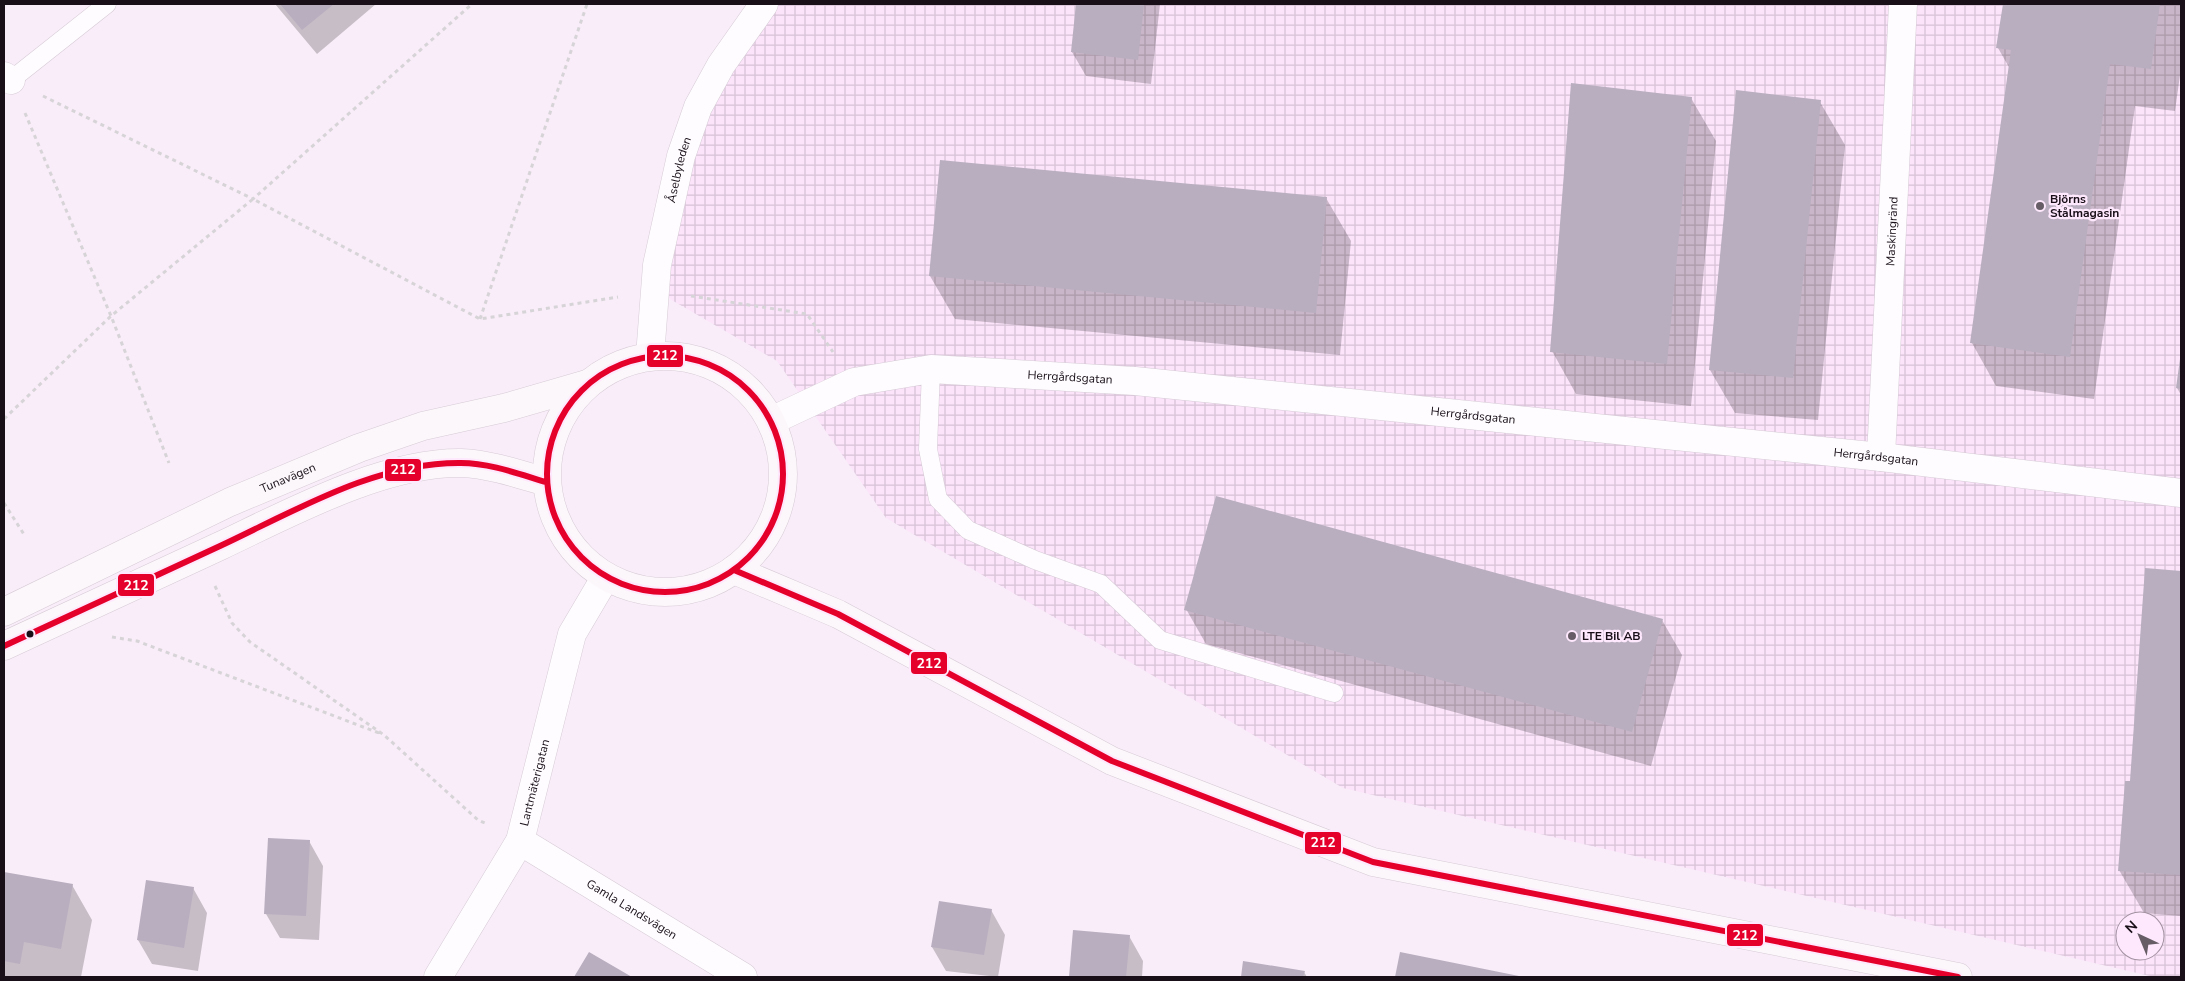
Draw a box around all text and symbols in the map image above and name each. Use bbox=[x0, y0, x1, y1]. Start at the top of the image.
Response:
street label: Åselbyleden bbox=[663, 135, 695, 204]
place label: Björns Stålmagasin bbox=[2050, 191, 2119, 221]
street label: Maskingränd bbox=[1882, 196, 1902, 266]
marker: Björns Stålmagasin bbox=[2034, 200, 2046, 212]
line badge: 212 bbox=[646, 344, 684, 368]
text: 212 bbox=[652, 346, 678, 365]
street label: Herrgårdsgatan bbox=[1027, 367, 1113, 388]
street label: Herrgårdsgatan bbox=[1430, 403, 1516, 428]
street label: Herrgårdsgatan bbox=[1833, 444, 1919, 469]
line badge: 212 bbox=[384, 458, 422, 482]
street label: Tunavägen bbox=[258, 459, 318, 497]
text: 212 bbox=[390, 460, 416, 479]
line badge: 212 bbox=[117, 573, 155, 597]
text: 212 bbox=[123, 576, 149, 595]
place label: LTE Bil AB bbox=[1582, 628, 1641, 644]
unlabelled marker bbox=[25, 629, 35, 639]
marker: LTE Bil AB bbox=[1566, 630, 1578, 642]
line badge: 212 bbox=[910, 651, 948, 675]
text: 212 bbox=[916, 654, 942, 673]
street label: Lantmäterigatan bbox=[516, 737, 553, 828]
line badge: 212 bbox=[1304, 831, 1342, 855]
text: 212 bbox=[1310, 833, 1336, 852]
street label: Gamla Landsvägen bbox=[583, 875, 680, 943]
north arrow bbox=[2115, 911, 2165, 961]
text: N bbox=[2121, 917, 2142, 937]
line badge: 212 bbox=[1726, 923, 1764, 947]
text: 212 bbox=[1732, 926, 1758, 945]

